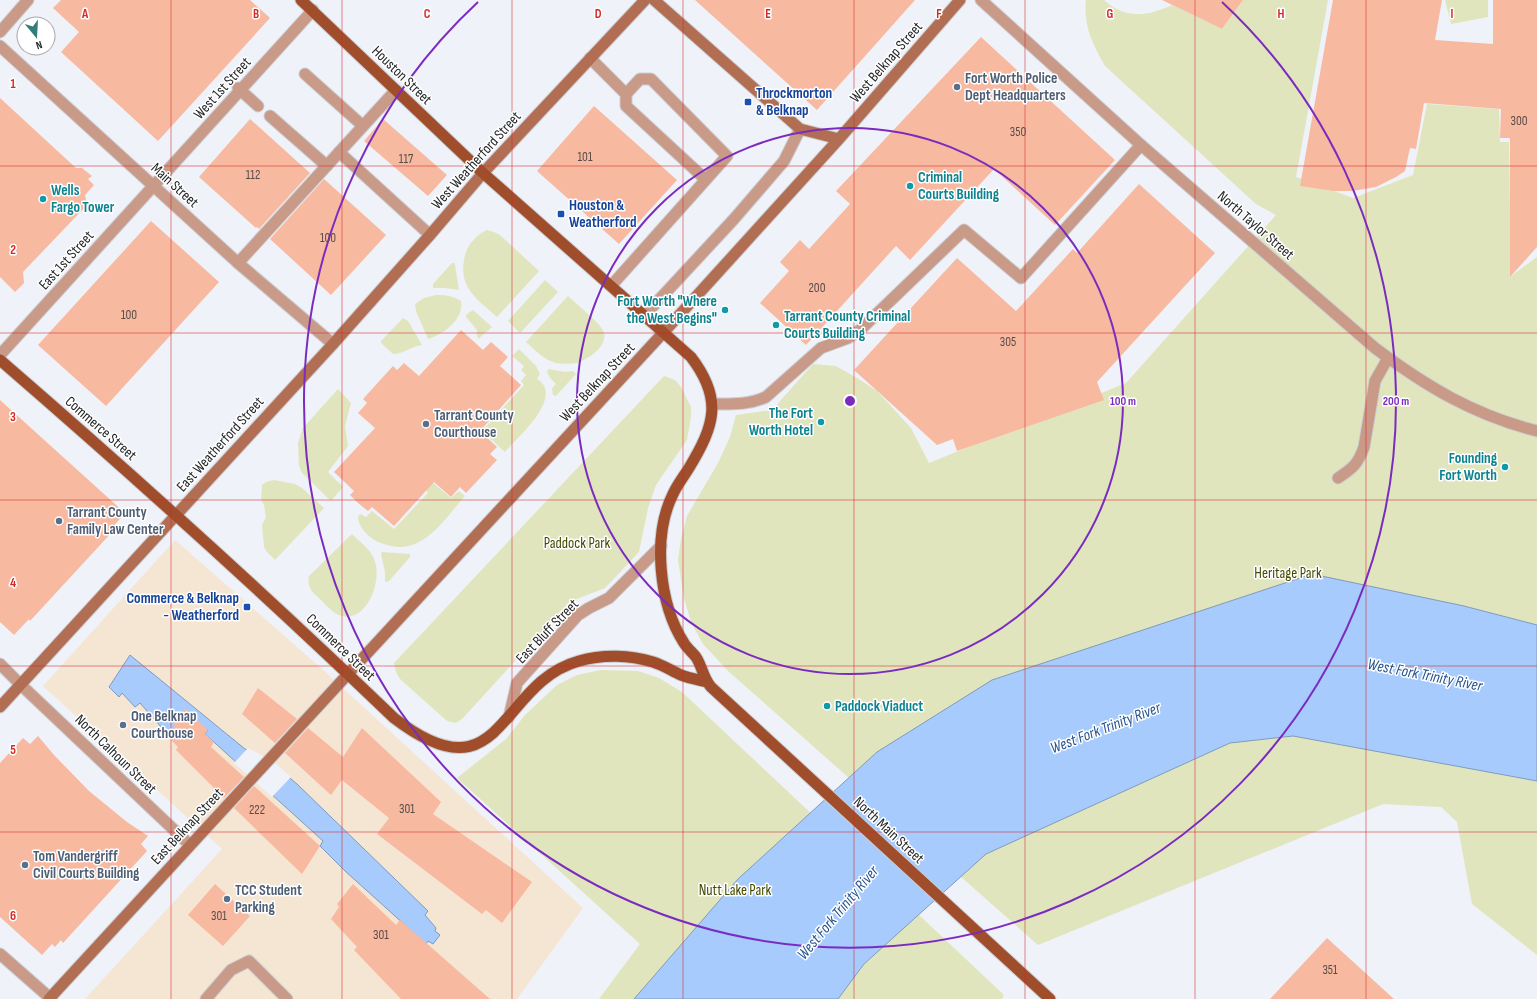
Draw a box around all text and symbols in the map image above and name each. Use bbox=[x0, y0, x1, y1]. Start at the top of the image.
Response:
text: A bbox=[81, 6, 89, 22]
text: B bbox=[253, 6, 259, 22]
text: C bbox=[424, 6, 431, 22]
text: D bbox=[595, 6, 602, 22]
text: E bbox=[765, 6, 771, 22]
text: F bbox=[936, 6, 942, 22]
text: G bbox=[1107, 6, 1114, 22]
text: H bbox=[1278, 6, 1285, 22]
text: I bbox=[1451, 6, 1454, 22]
north arrow bbox=[16, 16, 56, 56]
street label: West Belknap Street bbox=[846, 17, 927, 107]
text: N bbox=[34, 38, 44, 52]
street label: Houston Street bbox=[367, 42, 436, 109]
street label: West 1st Street bbox=[190, 53, 256, 123]
place label: Fort Worth Police Dept Headquarters bbox=[965, 69, 1066, 105]
text: 1 bbox=[10, 76, 16, 92]
marker: Fort Worth Police Dept Headquarters bbox=[952, 82, 962, 92]
place label: Throckmorton & Belknap bbox=[756, 84, 832, 120]
marker: Throckmorton & Belknap bbox=[743, 97, 753, 107]
street label: West Weatherford Street bbox=[427, 107, 526, 213]
house number: 300 bbox=[1510, 113, 1528, 129]
house number: 350 bbox=[1010, 124, 1026, 140]
house number: 101 bbox=[578, 149, 593, 165]
house number: 117 bbox=[399, 151, 414, 167]
street label: Main Street bbox=[147, 159, 203, 212]
house number: 112 bbox=[246, 167, 260, 183]
place label: Criminal Courts Building bbox=[918, 168, 1000, 204]
place label: Wells Fargo Tower bbox=[51, 181, 115, 217]
marker: Criminal Courts Building bbox=[905, 181, 915, 191]
street label: North Taylor Street bbox=[1213, 187, 1298, 264]
marker: Wells Fargo Tower bbox=[38, 194, 48, 204]
place label: Houston & Weatherford bbox=[569, 196, 637, 232]
marker: Houston & Weatherford bbox=[556, 209, 566, 219]
street label: East 1st Street bbox=[35, 226, 98, 294]
house number: 100 bbox=[320, 230, 336, 246]
text: 2 bbox=[10, 242, 16, 258]
house number: 200 bbox=[809, 280, 826, 296]
place label: Fort Worth "Where the West Begins" bbox=[617, 292, 717, 328]
marker: Fort Worth "Where the West Begins" bbox=[720, 305, 730, 315]
house number: 100 bbox=[121, 307, 137, 323]
place label: Tarrant County Criminal Courts Building bbox=[784, 307, 910, 343]
marker: Tarrant County Criminal Courts Building bbox=[771, 320, 781, 330]
house number: 305 bbox=[1000, 334, 1016, 350]
street label: West Belknap Street bbox=[556, 338, 639, 426]
street label: Commerce Street bbox=[61, 392, 141, 465]
street label: East Weatherford Street bbox=[173, 393, 268, 496]
centre of rings bbox=[843, 394, 857, 408]
text: 100 m bbox=[1110, 394, 1136, 409]
text: 200 m bbox=[1383, 394, 1409, 409]
place label: The Fort Worth Hotel bbox=[749, 404, 813, 440]
place label: Tarrant County Courthouse bbox=[434, 406, 515, 442]
text: 3 bbox=[10, 409, 16, 425]
marker: The Fort Worth Hotel bbox=[816, 417, 826, 427]
marker: Tarrant County Courthouse bbox=[421, 419, 431, 429]
place label: Founding Fort Worth bbox=[1439, 449, 1498, 485]
marker: Founding Fort Worth bbox=[1500, 462, 1510, 472]
place label: Tarrant County Family Law Center bbox=[67, 503, 164, 539]
marker: Tarrant County Family Law Center bbox=[54, 516, 64, 526]
park label: Paddock Park bbox=[544, 534, 611, 553]
park label: Heritage Park bbox=[1254, 564, 1322, 583]
text: 4 bbox=[10, 575, 16, 591]
place label: Commerce & Belknap - Weatherford bbox=[127, 589, 239, 625]
street label: East Bluff Street bbox=[512, 595, 583, 668]
marker: Commerce & Belknap - Weatherford bbox=[242, 602, 252, 612]
street label: Commerce Street bbox=[302, 610, 379, 685]
water label: West Fork Trinity River bbox=[1366, 655, 1484, 696]
place label: Paddock Viaduct bbox=[835, 697, 923, 716]
water label: West Fork Trinity River bbox=[1048, 698, 1164, 758]
marker: Paddock Viaduct bbox=[822, 701, 832, 711]
place label: One Belknap Courthouse bbox=[131, 707, 196, 743]
street label: North Calhoun Street bbox=[71, 710, 161, 799]
marker: One Belknap Courthouse bbox=[118, 720, 128, 730]
text: 5 bbox=[10, 742, 16, 758]
street label: East Belknap Street bbox=[147, 784, 228, 869]
street label: North Main Street bbox=[849, 793, 928, 868]
house number: 301 bbox=[399, 801, 415, 817]
house number: 222 bbox=[249, 802, 265, 818]
place label: Tom Vandergriff Civil Courts Building bbox=[33, 847, 140, 883]
marker: Tom Vandergriff Civil Courts Building bbox=[20, 860, 30, 870]
water label: West Fork Trinity River bbox=[793, 862, 883, 964]
place label: TCC Student Parking bbox=[235, 881, 302, 917]
park label: Nutt Lake Park bbox=[699, 881, 772, 900]
marker: TCC Student Parking bbox=[222, 894, 232, 904]
text: 6 bbox=[10, 908, 16, 924]
house number: 301 bbox=[211, 908, 227, 924]
house number: 301 bbox=[373, 927, 389, 943]
house number: 351 bbox=[1322, 962, 1338, 978]

